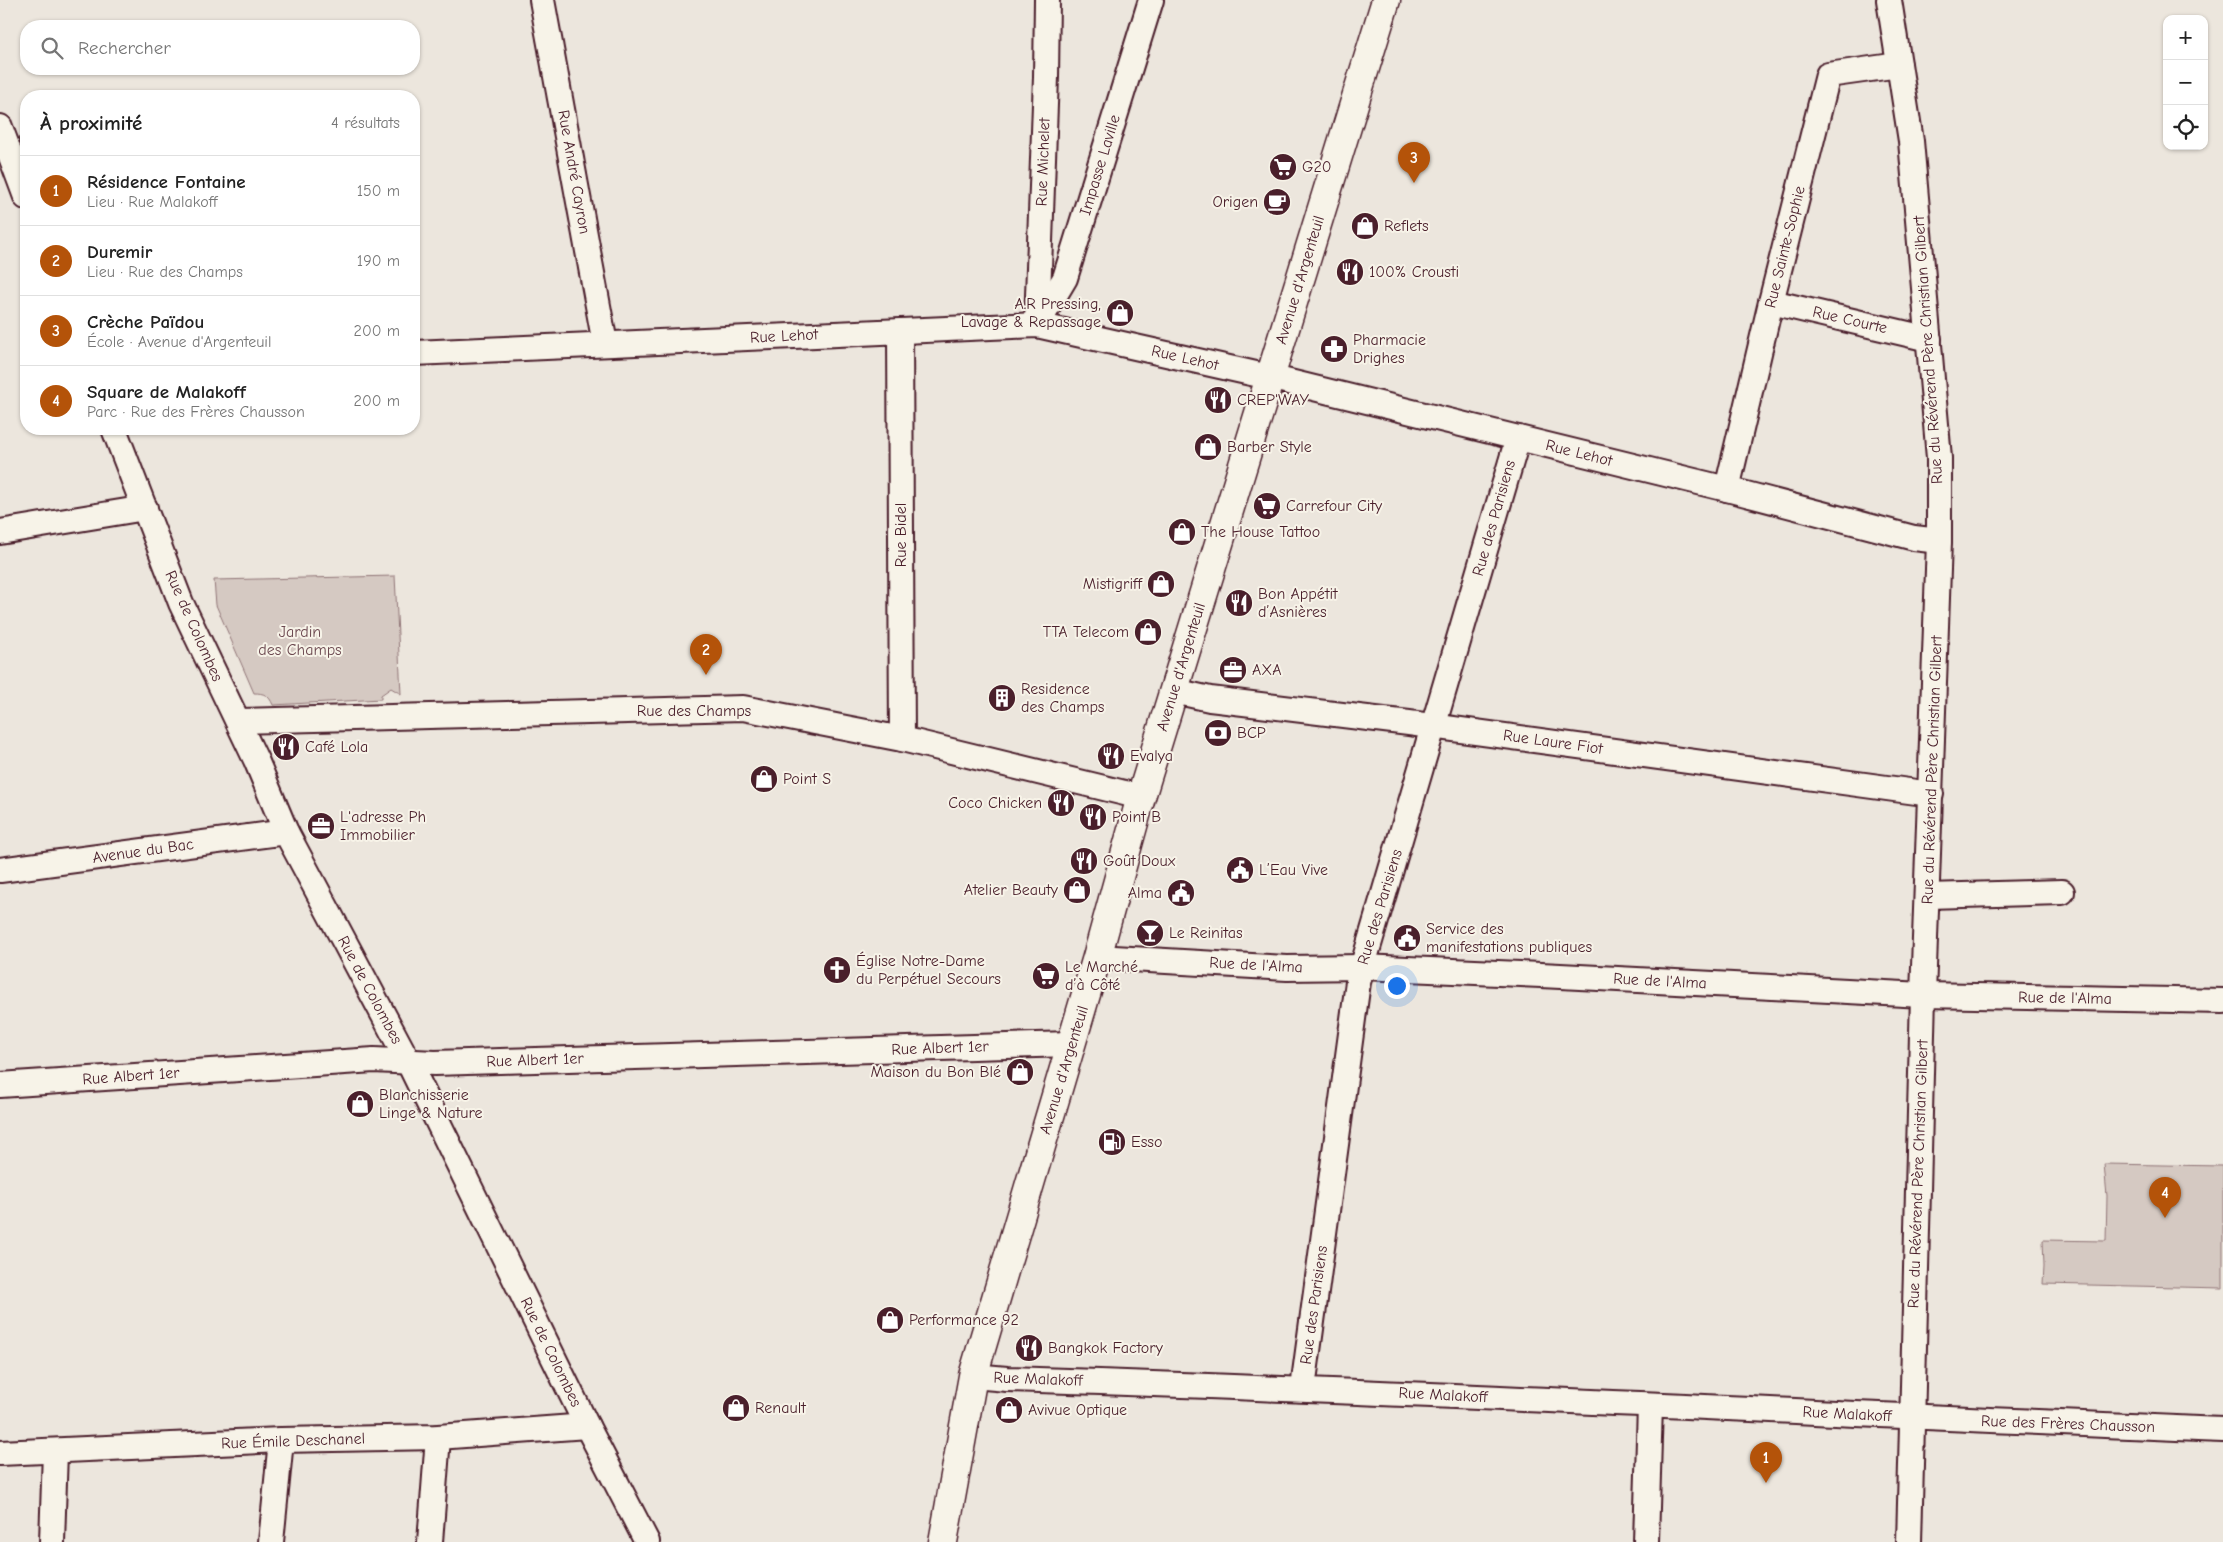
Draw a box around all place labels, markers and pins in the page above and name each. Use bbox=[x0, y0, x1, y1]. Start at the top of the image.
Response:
pin: 3 bbox=[1398, 142, 1430, 183]
supermarket icon: G20 bbox=[1268, 152, 1298, 182]
place label: G20 bbox=[1302, 158, 1332, 176]
cafe icon: Origen bbox=[1262, 187, 1292, 217]
place label: Origen bbox=[1212, 193, 1258, 211]
shop icon: Reflets bbox=[1350, 211, 1380, 241]
place label: Reflets bbox=[1384, 217, 1429, 235]
restaurant icon: 100% Crousti bbox=[1335, 257, 1365, 287]
place label: 100% Crousti bbox=[1369, 263, 1459, 281]
place label: A.R Pressing, Lavage & Repassage bbox=[961, 295, 1101, 331]
shop icon: A.R Pressing, Lavage & Repassage bbox=[1105, 298, 1135, 328]
place label: Pharmacie Drighes bbox=[1353, 331, 1426, 367]
pharmacy icon: Pharmacie Drighes bbox=[1319, 334, 1349, 364]
restaurant icon: CREP'WAY bbox=[1203, 385, 1233, 415]
place label: CREP'WAY bbox=[1237, 391, 1309, 409]
shop icon: Barber Style bbox=[1193, 432, 1223, 462]
place label: Barber Style bbox=[1227, 438, 1312, 456]
supermarket icon: Carrefour City bbox=[1252, 491, 1282, 521]
place label: Carrefour City bbox=[1286, 497, 1383, 515]
shop icon: The House Tattoo bbox=[1167, 517, 1197, 547]
place label: The House Tattoo bbox=[1201, 523, 1320, 541]
shop icon: Mistigriff bbox=[1146, 569, 1176, 599]
place label: Mistigriff bbox=[1083, 575, 1144, 593]
place label: Bon Appétit d’Asnières bbox=[1258, 585, 1338, 621]
restaurant icon: Bon Appétit d’Asnières bbox=[1224, 588, 1254, 618]
shop icon: TTA Telecom bbox=[1133, 617, 1163, 647]
place label: TTA Telecom bbox=[1043, 623, 1129, 641]
pin: 2 bbox=[690, 634, 722, 675]
office icon: AXA bbox=[1218, 655, 1248, 685]
place label: AXA bbox=[1252, 661, 1282, 679]
place label: Residence des Champs bbox=[1021, 680, 1105, 716]
building icon: Residence des Champs bbox=[987, 683, 1017, 713]
bank icon: BCP bbox=[1203, 718, 1233, 748]
place label: BCP bbox=[1237, 724, 1266, 742]
restaurant icon: Café Lola bbox=[271, 732, 301, 762]
place label: Café Lola bbox=[305, 738, 368, 756]
restaurant icon: Evalya bbox=[1096, 741, 1126, 771]
place label: Evalya bbox=[1130, 747, 1173, 765]
shop icon: Point S bbox=[749, 764, 779, 794]
place label: Point S bbox=[783, 770, 831, 788]
restaurant icon: Coco Chicken bbox=[1046, 788, 1076, 818]
place label: Coco Chicken bbox=[948, 794, 1042, 812]
restaurant icon: Point B bbox=[1078, 802, 1108, 832]
place label: L'adresse Ph Immobilier bbox=[340, 808, 426, 844]
place label: Point B bbox=[1112, 808, 1161, 826]
office icon: L'adresse Ph Immobilier bbox=[306, 811, 336, 841]
restaurant icon: Goût Doux bbox=[1069, 846, 1099, 876]
place label: Goût Doux bbox=[1103, 852, 1176, 870]
public building icon: L’Eau Vive bbox=[1225, 855, 1255, 885]
place label: L’Eau Vive bbox=[1259, 861, 1328, 879]
shop icon: Atelier Beauty bbox=[1062, 875, 1092, 905]
public building icon: Alma bbox=[1166, 878, 1196, 908]
place label: Atelier Beauty bbox=[964, 881, 1059, 899]
place label: Alma bbox=[1128, 884, 1162, 902]
bar icon: Le Reinitas bbox=[1135, 918, 1165, 948]
place label: Service des manifestations publiques bbox=[1426, 920, 1593, 956]
public building icon: Service des manifestations publiques bbox=[1392, 923, 1422, 953]
place label: Le Reinitas bbox=[1169, 924, 1243, 942]
place label: Église Notre-Dame du Perpétuel Secours bbox=[856, 951, 1001, 988]
church icon: Église Notre-Dame du Perpétuel Secours bbox=[822, 955, 852, 985]
place label: Le Marché d’à Côté bbox=[1065, 958, 1138, 994]
supermarket icon: Le Marché d’à Côté bbox=[1031, 961, 1061, 991]
shop icon: Maison du Bon Blé bbox=[1005, 1057, 1035, 1087]
place label: Maison du Bon Blé bbox=[870, 1063, 1001, 1081]
place label: Blanchisserie Linge & Nature bbox=[379, 1086, 483, 1122]
shop icon: Blanchisserie Linge & Nature bbox=[345, 1089, 375, 1119]
fuel station icon: Esso bbox=[1097, 1127, 1127, 1157]
place label: Esso bbox=[1131, 1133, 1162, 1151]
pin: 4 bbox=[2149, 1177, 2181, 1218]
shop icon: Performance 92 bbox=[875, 1305, 905, 1335]
place label: Performance 92 bbox=[909, 1311, 1019, 1329]
restaurant icon: Bangkok Factory bbox=[1014, 1333, 1044, 1363]
place label: Bangkok Factory bbox=[1048, 1339, 1164, 1357]
shop icon: Renault bbox=[721, 1393, 751, 1423]
shop icon: Avivue Optique bbox=[994, 1395, 1024, 1425]
place label: Renault bbox=[755, 1399, 806, 1417]
place label: Avivue Optique bbox=[1028, 1401, 1127, 1419]
pin: 1 bbox=[1750, 1442, 1782, 1483]

